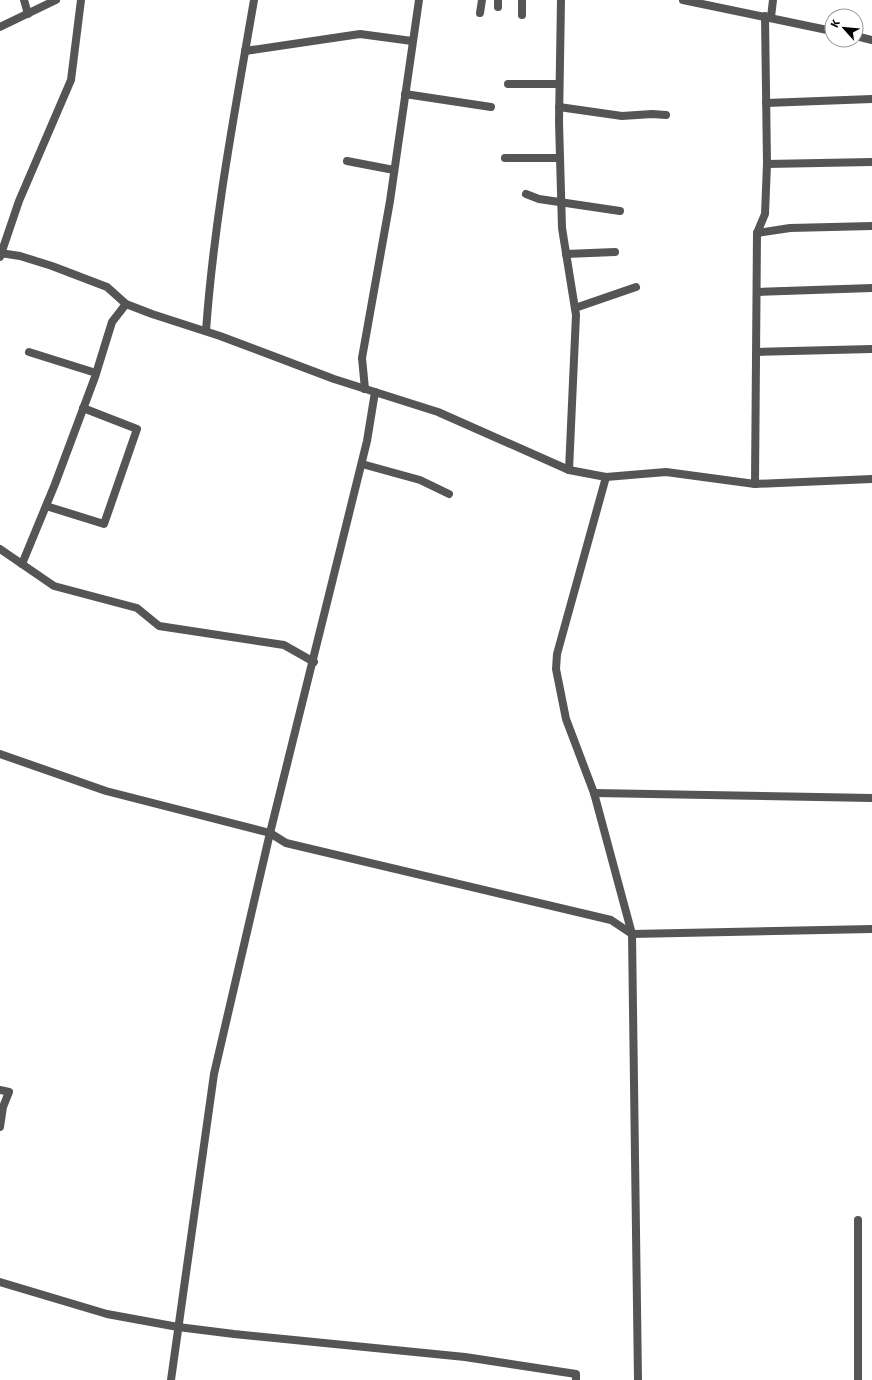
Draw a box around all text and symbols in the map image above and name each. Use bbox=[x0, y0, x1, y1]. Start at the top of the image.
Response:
north arrow bbox=[824, 8, 864, 48]
text: K bbox=[828, 17, 843, 30]

